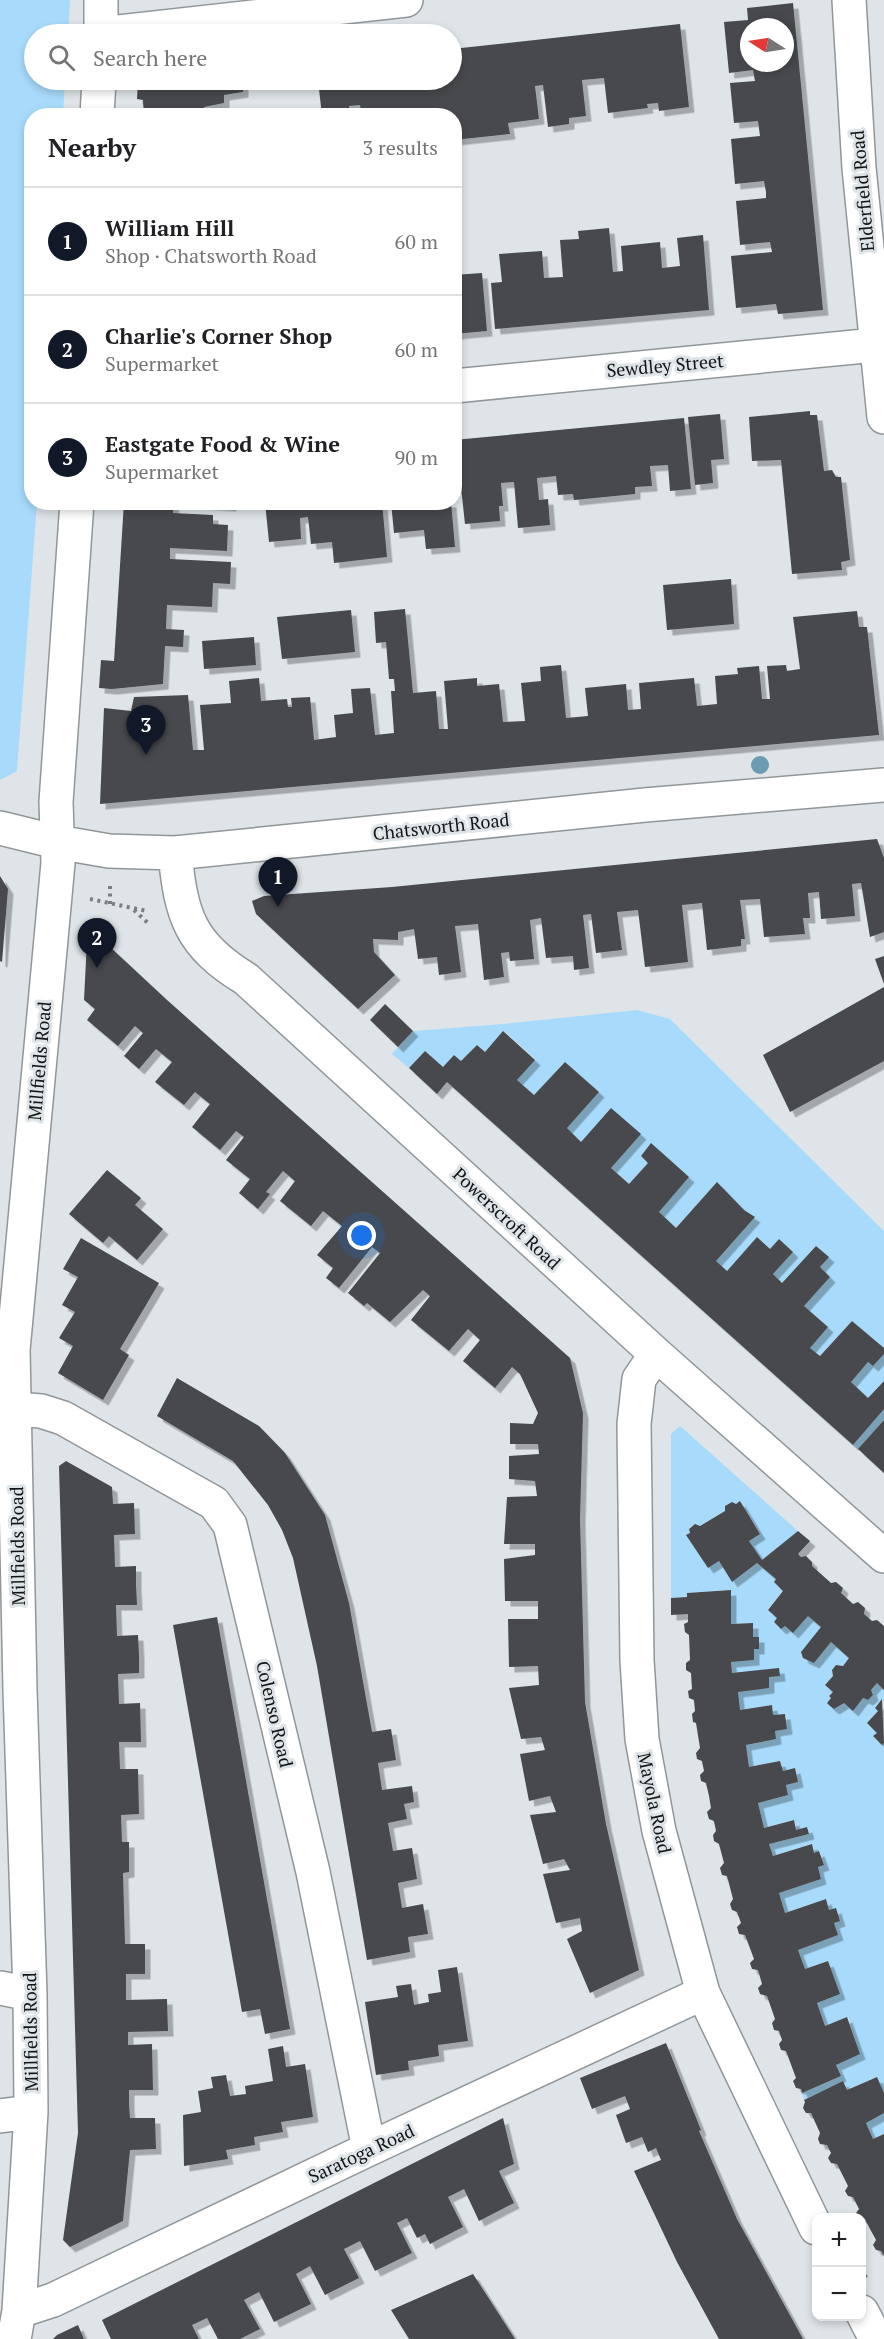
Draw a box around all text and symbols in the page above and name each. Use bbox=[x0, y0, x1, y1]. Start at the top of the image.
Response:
north arrow bbox=[740, 18, 794, 72]
search box bbox=[24, 24, 462, 90]
icon: search bbox=[45, 41, 78, 74]
text: Search here bbox=[93, 43, 207, 72]
street label: Elderfield Road bbox=[845, 129, 879, 253]
text: Nearby bbox=[48, 130, 136, 164]
text: 3 results bbox=[363, 134, 438, 161]
text: William Hill bbox=[105, 213, 234, 242]
text: 1 bbox=[62, 228, 73, 255]
text: 60 m bbox=[395, 228, 438, 255]
text: Shop · Chatsworth Road bbox=[105, 242, 317, 269]
text: Charlie's Corner Shop bbox=[105, 321, 332, 350]
text: 2 bbox=[62, 336, 73, 363]
text: 60 m bbox=[395, 336, 438, 363]
street label: Sewdley Street bbox=[605, 348, 725, 382]
text: Supermarket bbox=[105, 350, 219, 377]
text: Eastgate Food & Wine bbox=[105, 429, 340, 458]
text: 3 bbox=[62, 444, 73, 471]
text: 90 m bbox=[395, 444, 438, 471]
text: Supermarket bbox=[105, 458, 219, 485]
pin: 3 bbox=[126, 706, 166, 755]
street label: Chatsworth Road bbox=[371, 807, 511, 845]
pin: 1 bbox=[258, 858, 298, 907]
pin: 2 bbox=[78, 918, 116, 968]
street label: Millfields Road bbox=[22, 1000, 56, 1122]
street label: Powerscroft Road bbox=[448, 1162, 566, 1274]
your location bbox=[347, 1221, 376, 1250]
street label: Millfields Road bbox=[4, 1486, 30, 1606]
street label: Colenso Road bbox=[251, 1658, 299, 1770]
street label: Mayola Road bbox=[633, 1750, 677, 1856]
street label: Millfields Road bbox=[17, 1972, 43, 2092]
street label: Saratoga Road bbox=[304, 2118, 418, 2188]
map controls bbox=[812, 2213, 866, 2321]
button: + bbox=[812, 2213, 866, 2267]
button: − bbox=[812, 2267, 866, 2321]

